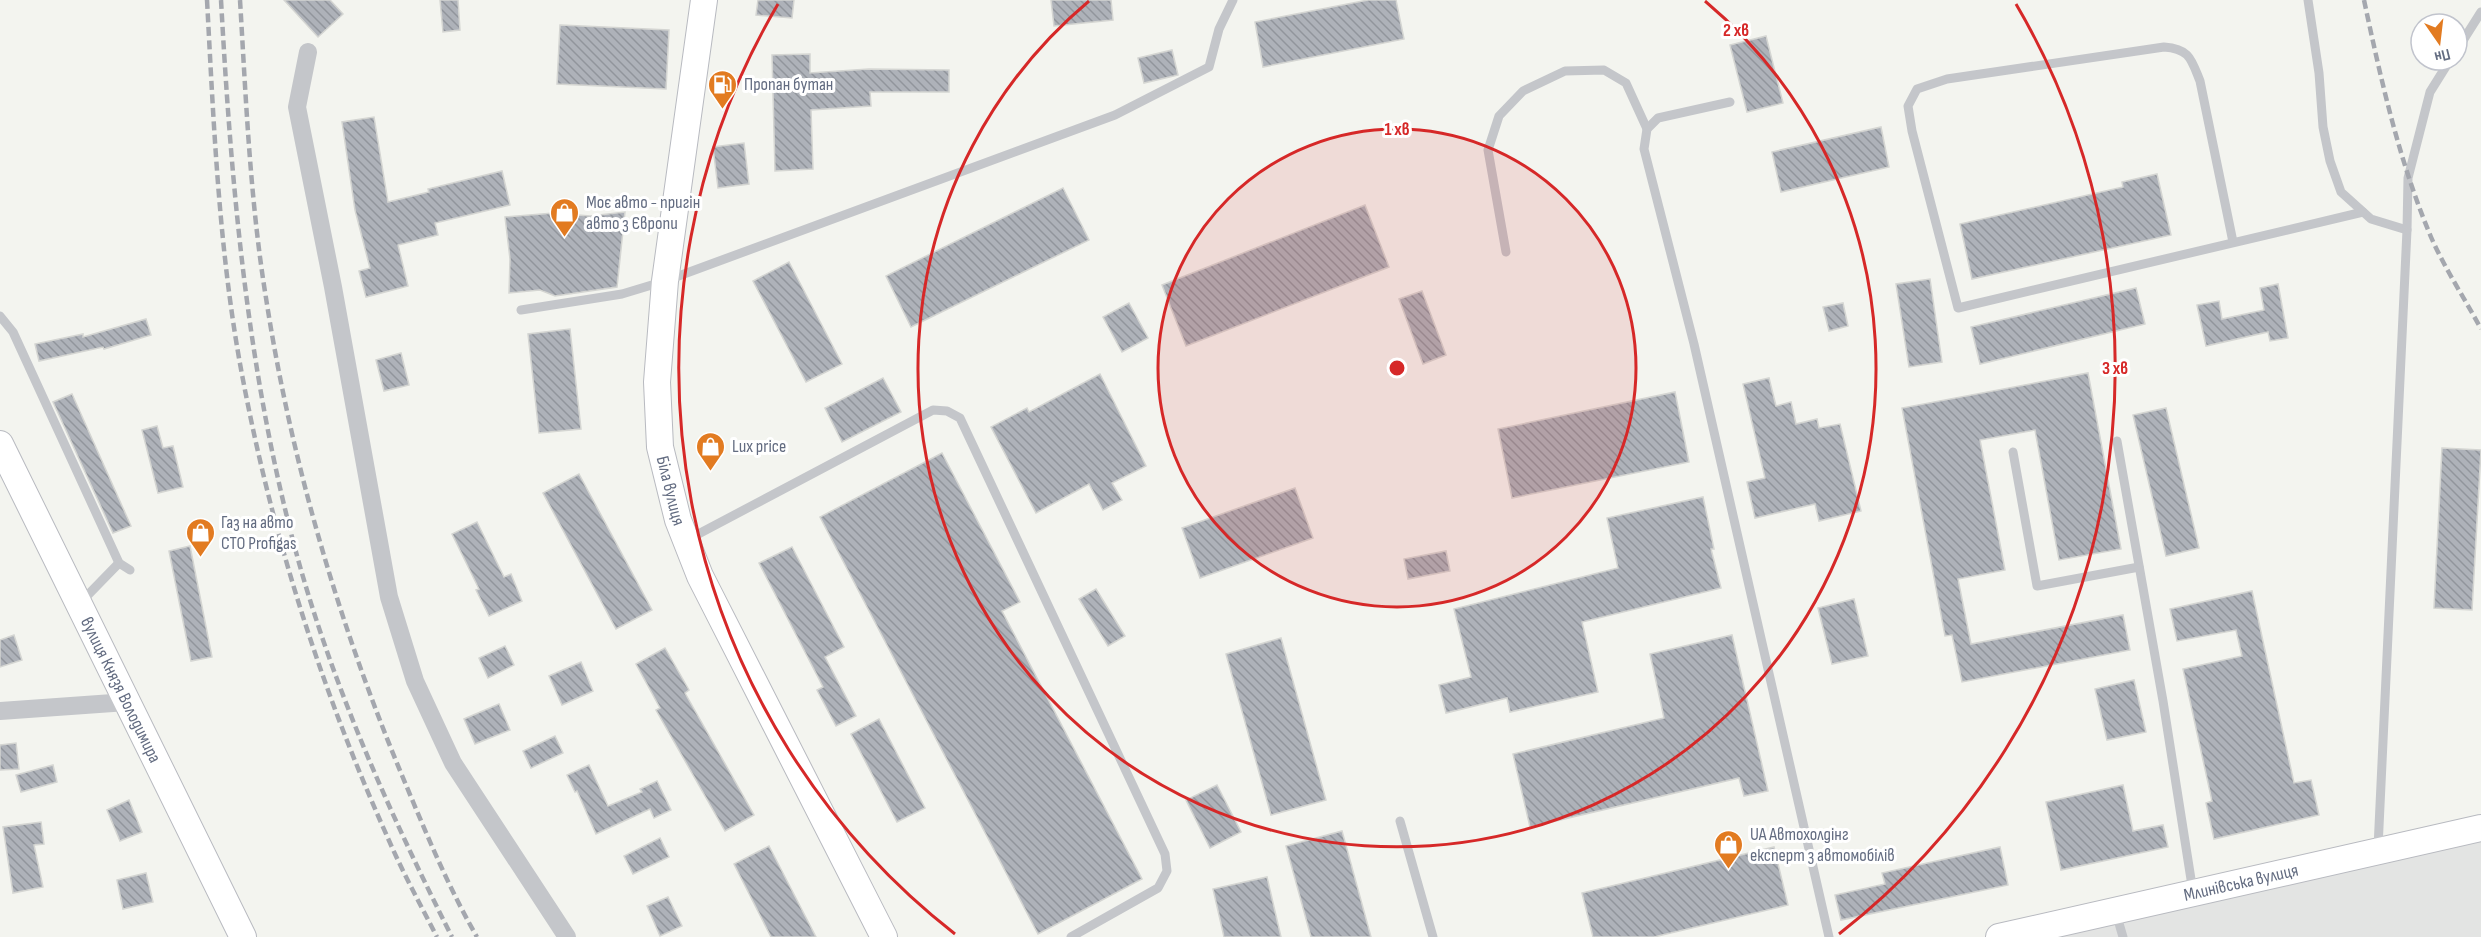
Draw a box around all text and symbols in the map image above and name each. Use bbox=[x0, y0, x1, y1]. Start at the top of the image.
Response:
north arrow bbox=[2409, 12, 2469, 72]
text: 2 хв bbox=[1723, 20, 1749, 41]
text: Пн bbox=[2432, 44, 2452, 66]
fuel station icon: Пропан бутан bbox=[707, 68, 739, 110]
place label: Пропан бутан bbox=[744, 74, 833, 95]
text: 1 хв bbox=[1384, 119, 1410, 140]
place label: Моє авто - пригін авто з Європи bbox=[586, 192, 700, 234]
shop icon: Моє авто - пригін авто з Європи bbox=[549, 196, 581, 238]
centre of rings bbox=[1387, 358, 1407, 378]
text: 3 хв bbox=[2102, 358, 2128, 379]
shop icon: Lux price bbox=[695, 430, 727, 472]
place label: Lux price bbox=[732, 436, 786, 457]
street label: Біла вулиця bbox=[652, 454, 689, 529]
place label: Газ на авто СТО Profigas bbox=[221, 512, 296, 554]
shop icon: Газ на авто СТО Profigas bbox=[184, 516, 216, 558]
street label: вулиця Князя Володимира bbox=[76, 614, 165, 766]
place label: UA Автохолдінг експерт з автомобілів bbox=[1750, 824, 1895, 866]
shop icon: UA Автохолдінг експерт з автомобілів bbox=[1713, 828, 1745, 870]
street label: Млинівська вулиця bbox=[2182, 860, 2300, 906]

